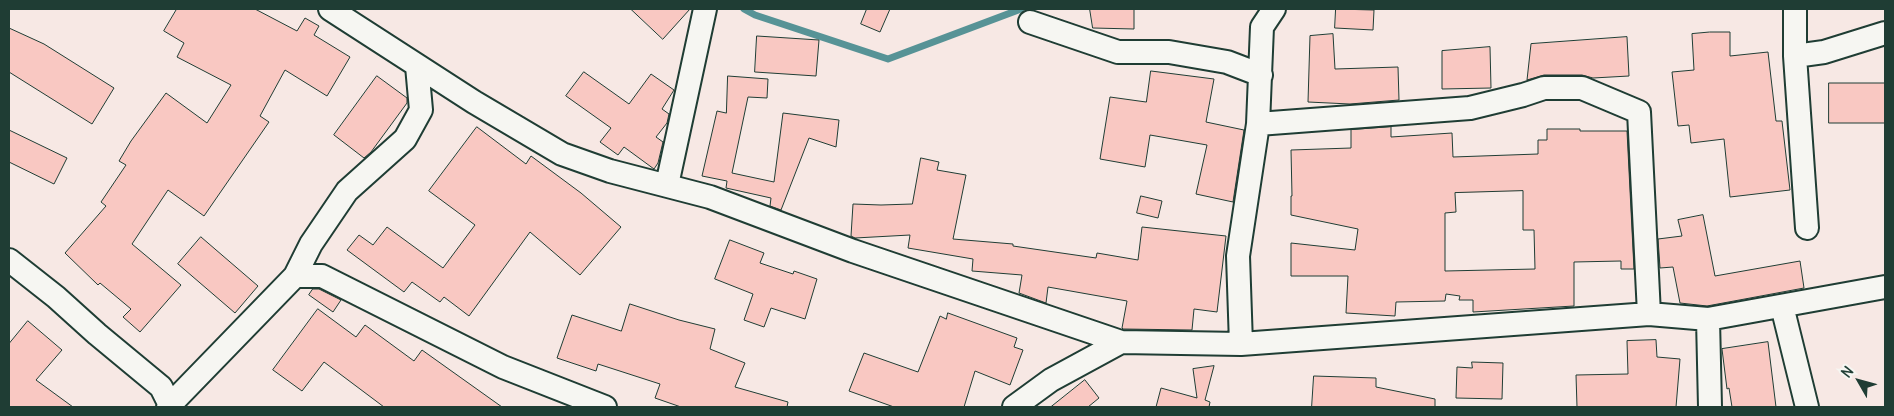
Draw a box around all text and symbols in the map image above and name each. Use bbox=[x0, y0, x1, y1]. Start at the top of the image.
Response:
north arrow bbox=[1834, 356, 1884, 406]
text: N bbox=[1837, 362, 1857, 381]

